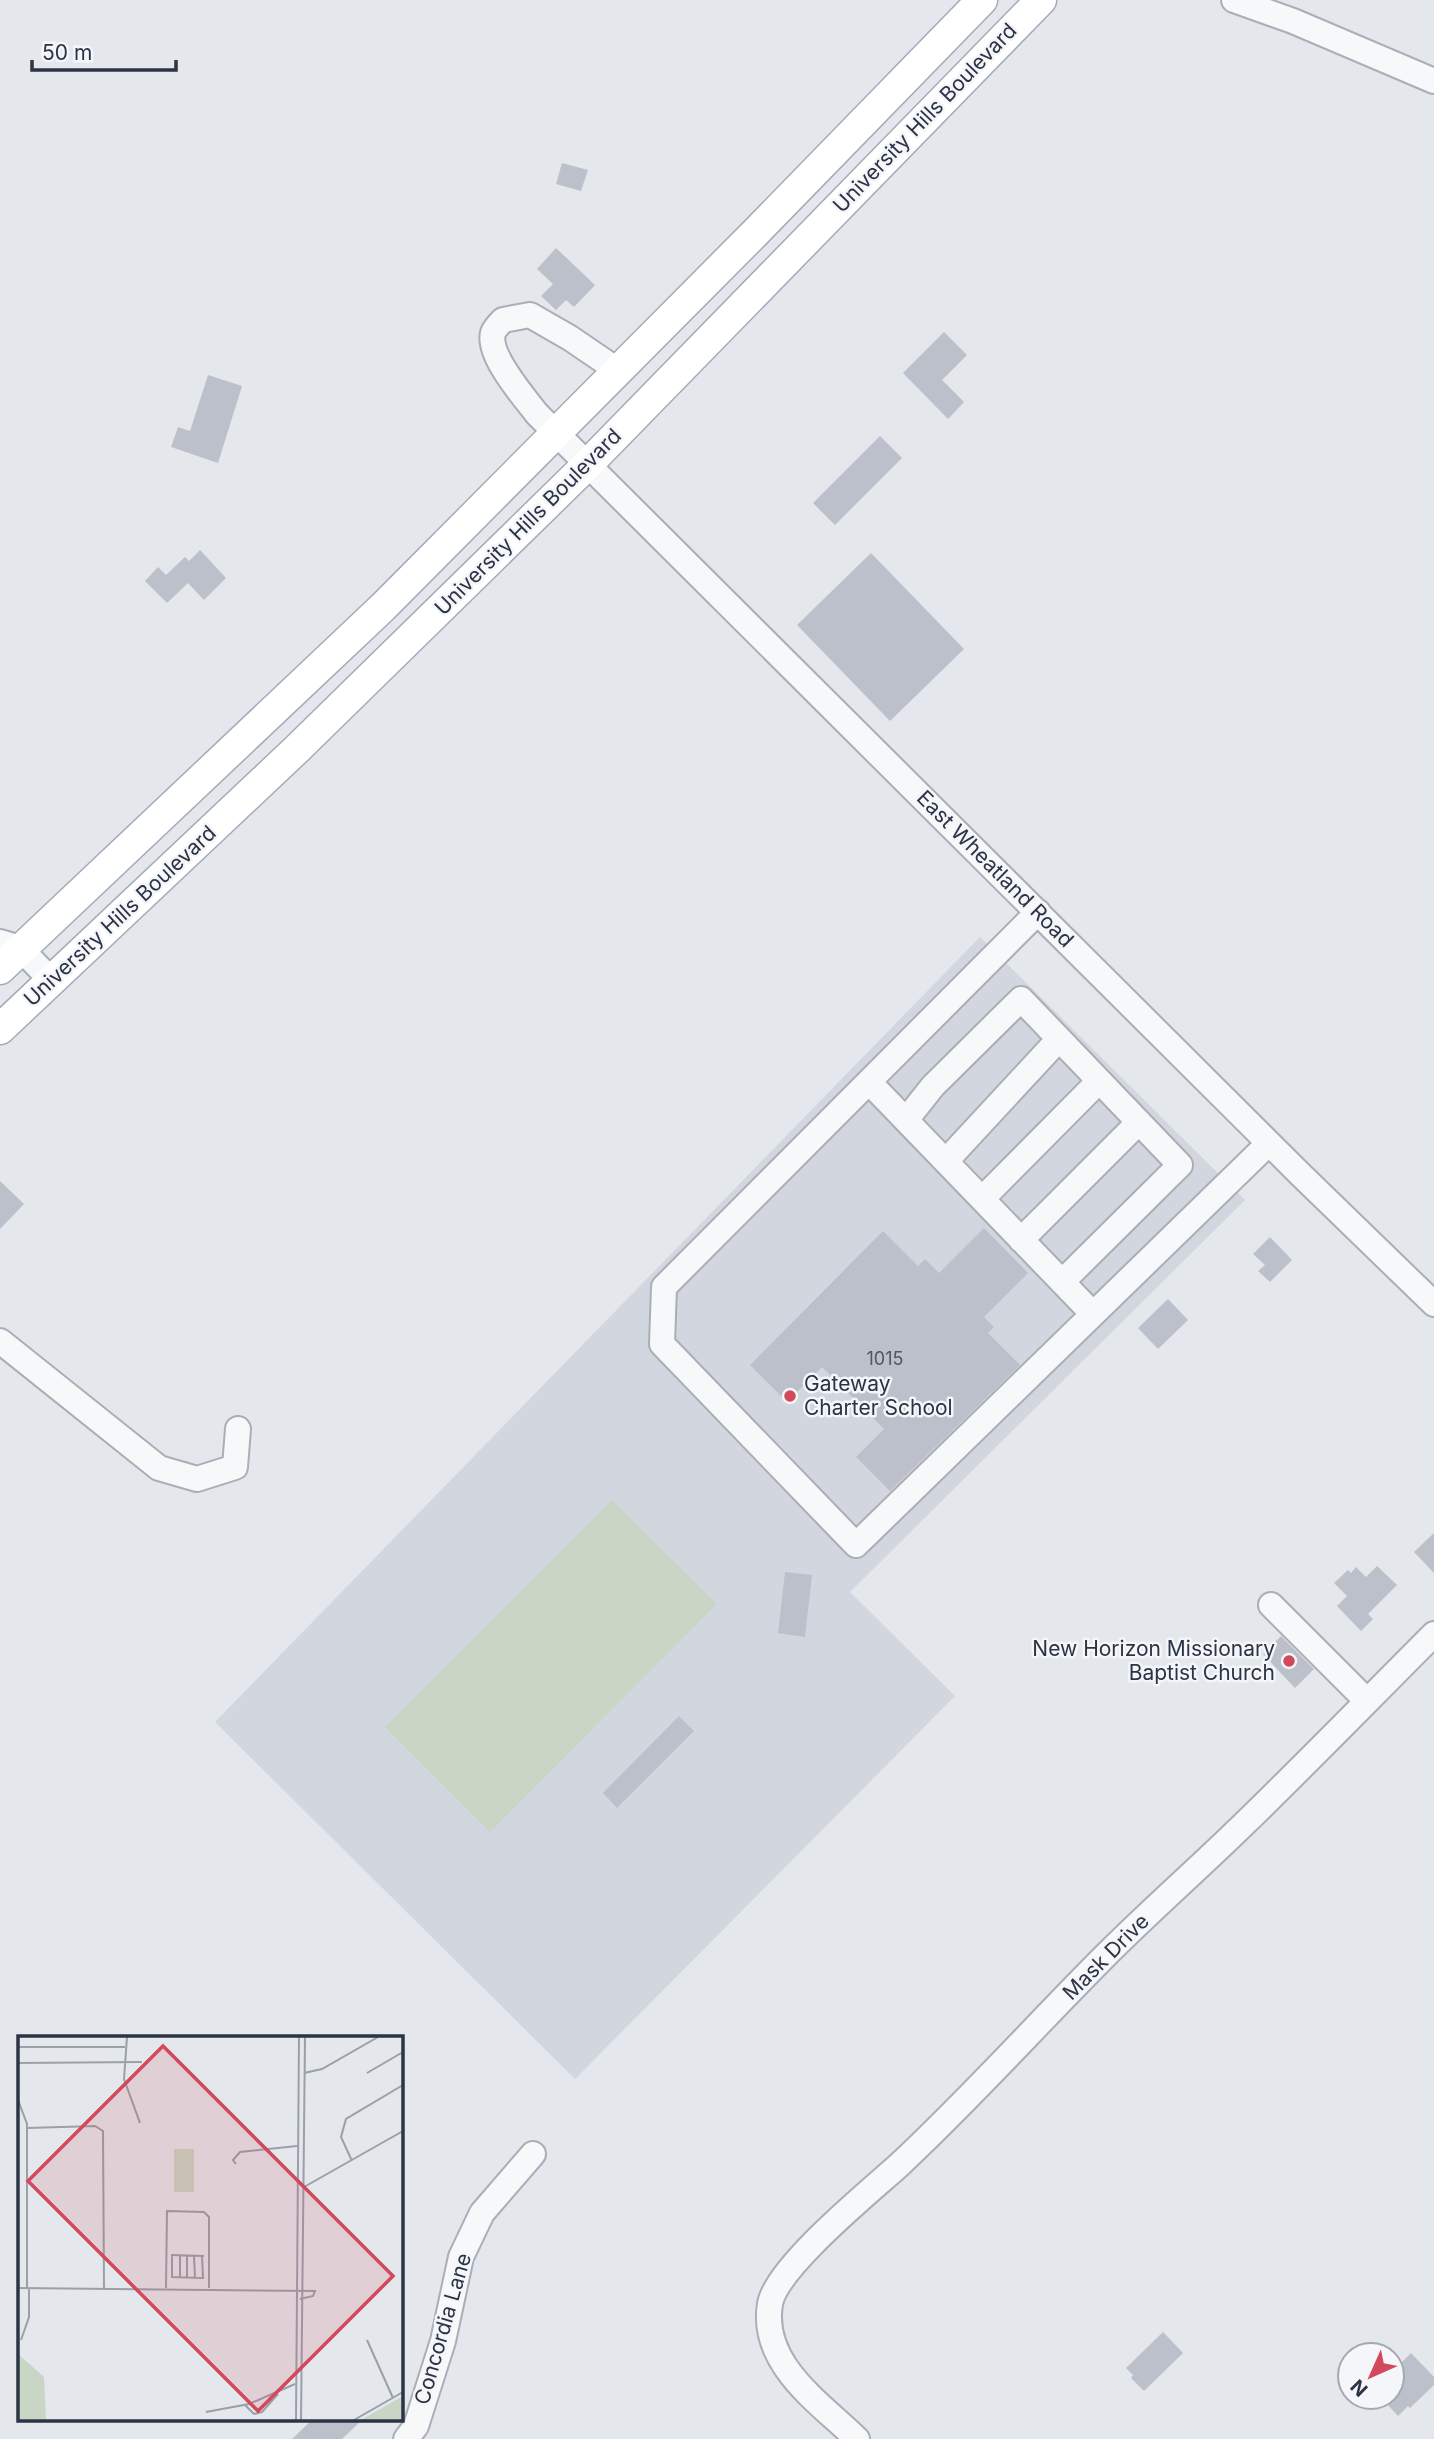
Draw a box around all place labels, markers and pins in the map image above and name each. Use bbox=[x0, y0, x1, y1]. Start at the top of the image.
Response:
place label: Gateway Charter School bbox=[804, 1371, 953, 1420]
marker: Gateway Charter School bbox=[782, 1388, 798, 1404]
place label: New Horizon Missionary Baptist Church bbox=[1032, 1636, 1275, 1685]
marker: New Horizon Missionary Baptist Church bbox=[1281, 1653, 1297, 1669]

